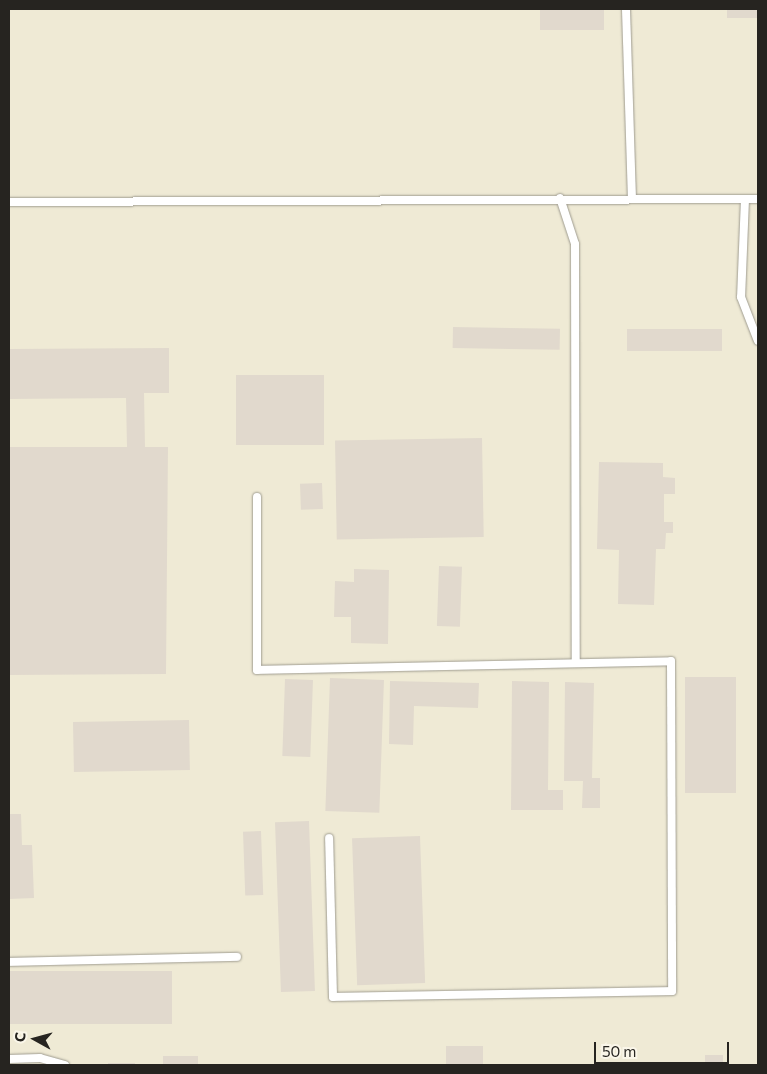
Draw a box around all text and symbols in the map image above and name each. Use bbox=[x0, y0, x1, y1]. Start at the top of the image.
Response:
north arrow bbox=[10, 1014, 60, 1064]
text: С bbox=[11, 1031, 29, 1043]
scale bar bbox=[597, 1032, 732, 1064]
text: 50 m bbox=[602, 1042, 636, 1060]

